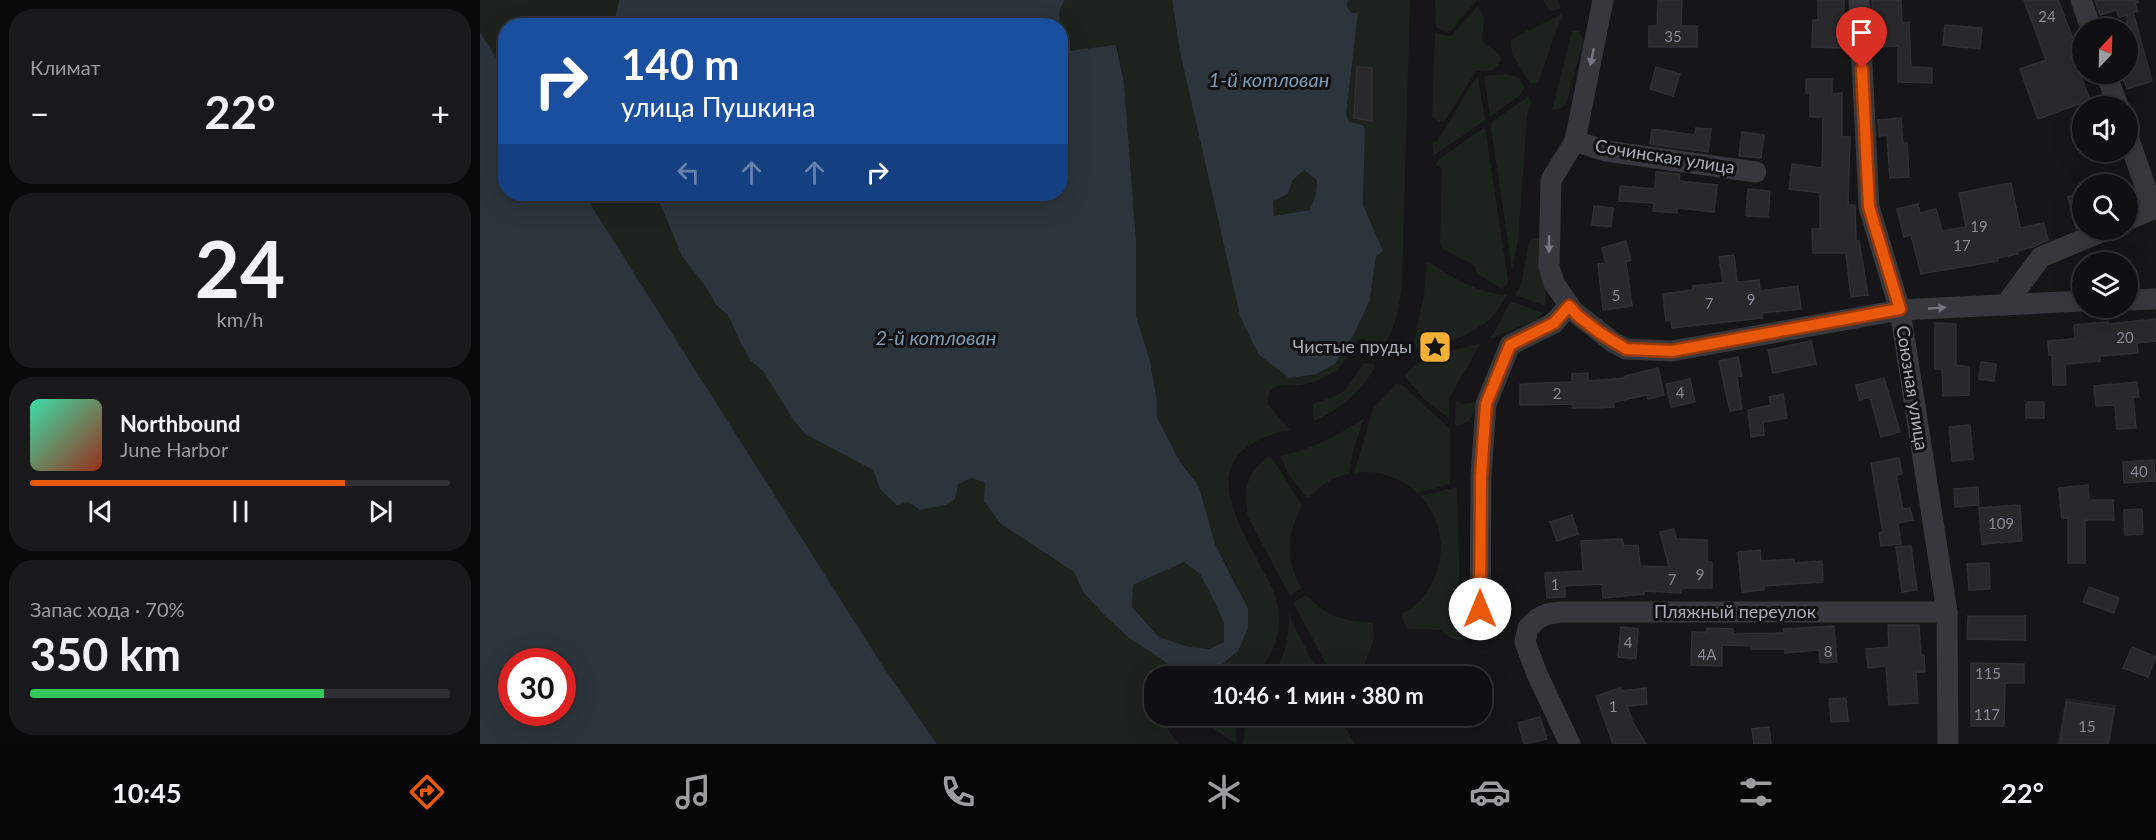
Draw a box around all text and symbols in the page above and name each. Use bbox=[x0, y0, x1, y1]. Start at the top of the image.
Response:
pin bbox=[1836, 7, 1887, 69]
house number: 24 bbox=[2038, 7, 2056, 25]
icon: arrive bbox=[1845, 16, 1878, 49]
north arrow bbox=[2072, 18, 2138, 84]
map controls bbox=[2072, 18, 2138, 318]
house number: 35 bbox=[1664, 27, 1682, 45]
text: 140 m bbox=[621, 39, 739, 89]
icon: right bbox=[522, 42, 600, 120]
one-way arrow bbox=[1586, 48, 1596, 67]
text: Климат bbox=[30, 55, 101, 79]
water label: 1-й котлован bbox=[1209, 67, 1329, 91]
text: 22° bbox=[205, 85, 275, 139]
text: улица Пушкина bbox=[621, 90, 815, 123]
text: − bbox=[30, 93, 49, 133]
text: + bbox=[431, 93, 450, 133]
button: sound bbox=[2072, 96, 2138, 162]
street label: Сочинская улица bbox=[1594, 134, 1737, 178]
icon: left bbox=[672, 156, 705, 189]
icon: ahead bbox=[735, 156, 768, 189]
icon: ahead bbox=[798, 156, 831, 189]
icon: right bbox=[861, 156, 894, 189]
button: search bbox=[2072, 174, 2138, 240]
house number: 19 bbox=[1970, 217, 1988, 235]
text: 24 bbox=[195, 221, 285, 315]
one-way arrow bbox=[1544, 234, 1554, 253]
house number: 17 bbox=[1953, 236, 1971, 254]
button: layers bbox=[2072, 252, 2138, 318]
house number: 5 bbox=[1612, 286, 1620, 304]
house number: 9 bbox=[1747, 290, 1755, 308]
house number: 7 bbox=[1705, 294, 1714, 312]
one-way arrow bbox=[1927, 303, 1946, 312]
text: km/h bbox=[217, 307, 263, 331]
street label: Союзная улица bbox=[1892, 324, 1934, 452]
water label: 2-й котлован bbox=[876, 325, 996, 349]
house number: 20 bbox=[2116, 328, 2134, 346]
place icon: Чистые пруды bbox=[1417, 329, 1453, 365]
place label: Чистые пруды bbox=[1293, 335, 1412, 357]
house number: 4 bbox=[1676, 383, 1685, 401]
house number: 2 bbox=[1553, 384, 1561, 402]
text: Northbound bbox=[120, 410, 240, 437]
text: June Harbor bbox=[120, 437, 228, 461]
house number: 40 bbox=[2130, 462, 2148, 480]
icon: previous bbox=[84, 495, 117, 528]
icon: pause bbox=[224, 495, 257, 528]
icon: next bbox=[364, 495, 397, 528]
house number: 109 bbox=[1988, 514, 2014, 532]
house number: 9 bbox=[1696, 565, 1704, 583]
house number: 7 bbox=[1668, 570, 1677, 588]
house number: 1 bbox=[1551, 575, 1559, 593]
position arrow bbox=[1448, 577, 1512, 641]
text: Запас хода · 70% bbox=[30, 597, 185, 621]
street label: Пляжный переулок bbox=[1654, 600, 1817, 622]
text: 350 km bbox=[30, 627, 181, 681]
house number: 4 bbox=[1624, 633, 1633, 651]
house number: 8 bbox=[1824, 642, 1832, 660]
house number: 4А bbox=[1698, 645, 1717, 663]
speed limit sign: 30 bbox=[498, 648, 576, 726]
house number: 115 bbox=[1975, 664, 2001, 682]
text: 10:46 · 1 мин · 380 m bbox=[1212, 682, 1424, 709]
house number: 1 bbox=[1609, 697, 1617, 715]
house number: 117 bbox=[1974, 705, 2000, 723]
house number: 15 bbox=[2078, 717, 2096, 735]
icon: directions bbox=[406, 771, 448, 813]
icon: music bbox=[672, 771, 714, 813]
icon: phone bbox=[937, 771, 979, 813]
icon: climate bbox=[1203, 771, 1245, 813]
icon: car bbox=[1469, 771, 1511, 813]
icon: filters bbox=[1735, 771, 1777, 813]
text: 10:45 bbox=[112, 776, 182, 809]
text: 22° bbox=[2001, 776, 2044, 809]

